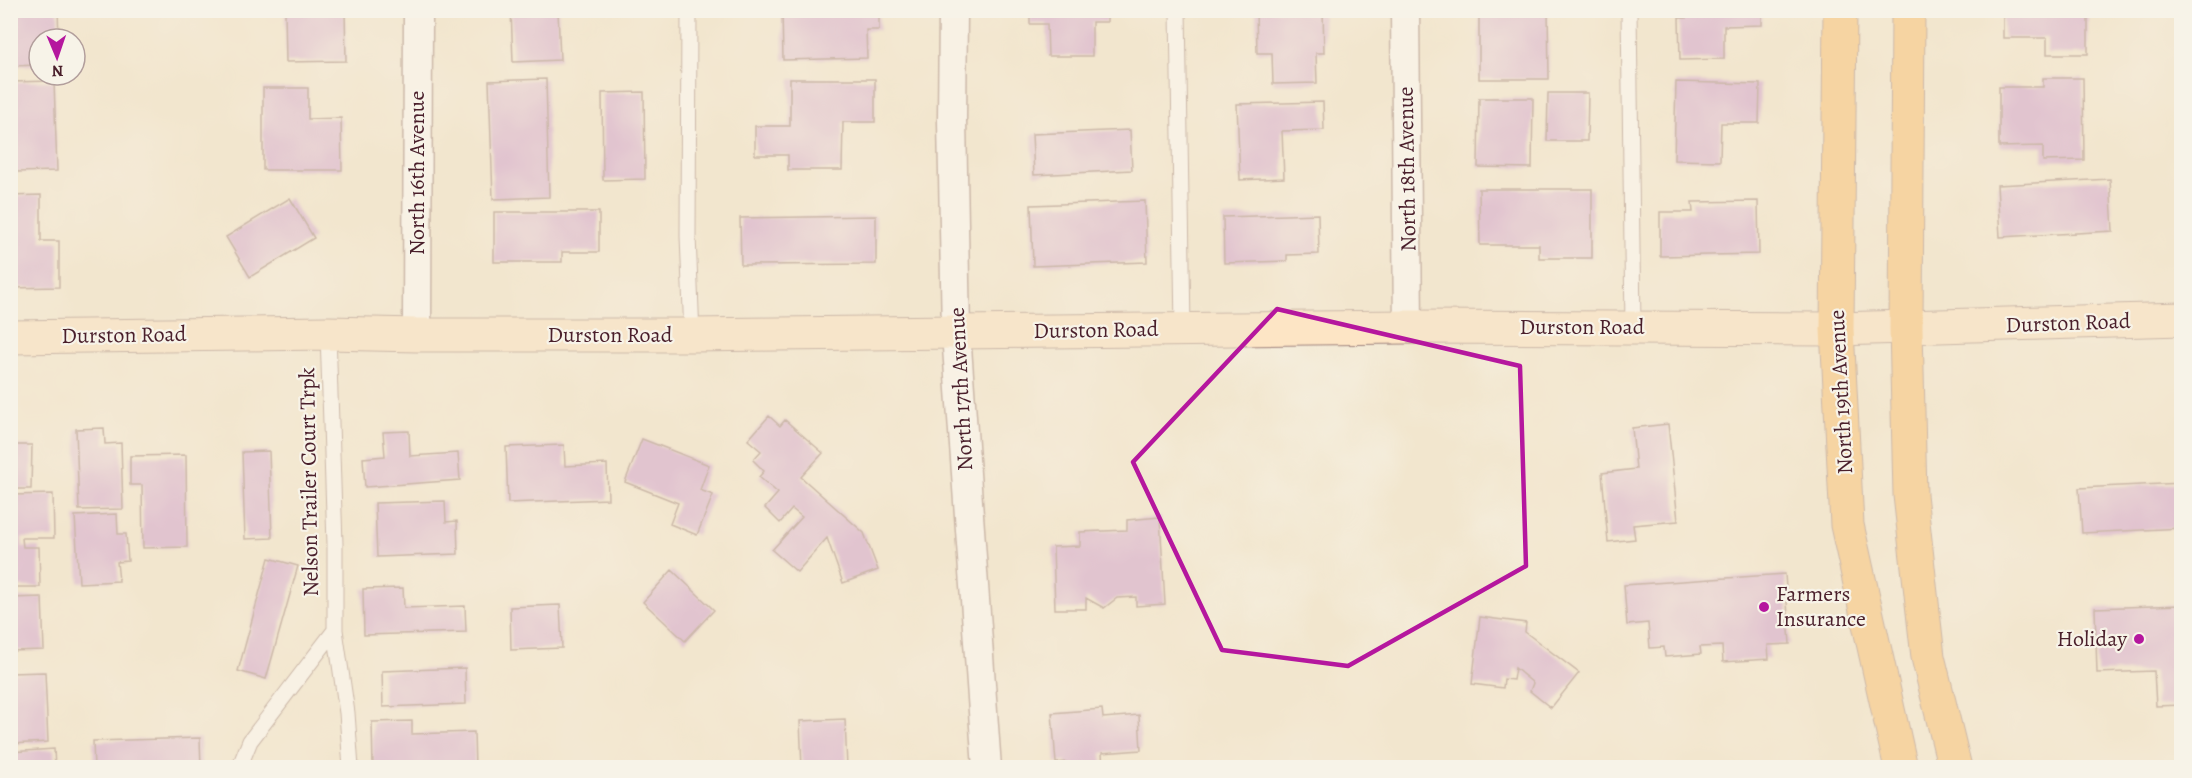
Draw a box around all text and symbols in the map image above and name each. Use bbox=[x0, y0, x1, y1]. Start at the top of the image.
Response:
north arrow bbox=[27, 27, 87, 87]
text: N bbox=[51, 60, 64, 82]
street label: North 18th Avenue bbox=[1391, 86, 1423, 252]
street label: North 16th Avenue bbox=[402, 91, 432, 255]
street label: North 17th Avenue bbox=[942, 306, 980, 472]
street label: Durston Road bbox=[2005, 306, 2131, 340]
street label: North 19th Avenue bbox=[1822, 309, 1860, 475]
street label: Durston Road bbox=[1519, 312, 1645, 342]
street label: Durston Road bbox=[1033, 314, 1159, 346]
street label: Durston Road bbox=[61, 319, 187, 351]
street label: Durston Road bbox=[547, 320, 673, 350]
street label: Nelson Trailer Court Trpk bbox=[292, 367, 326, 597]
place label: Farmers Insurance bbox=[1776, 579, 1866, 634]
marker: Farmers Insurance bbox=[1757, 600, 1771, 614]
place label: Holiday bbox=[2057, 624, 2127, 654]
marker: Holiday bbox=[2132, 632, 2146, 646]

